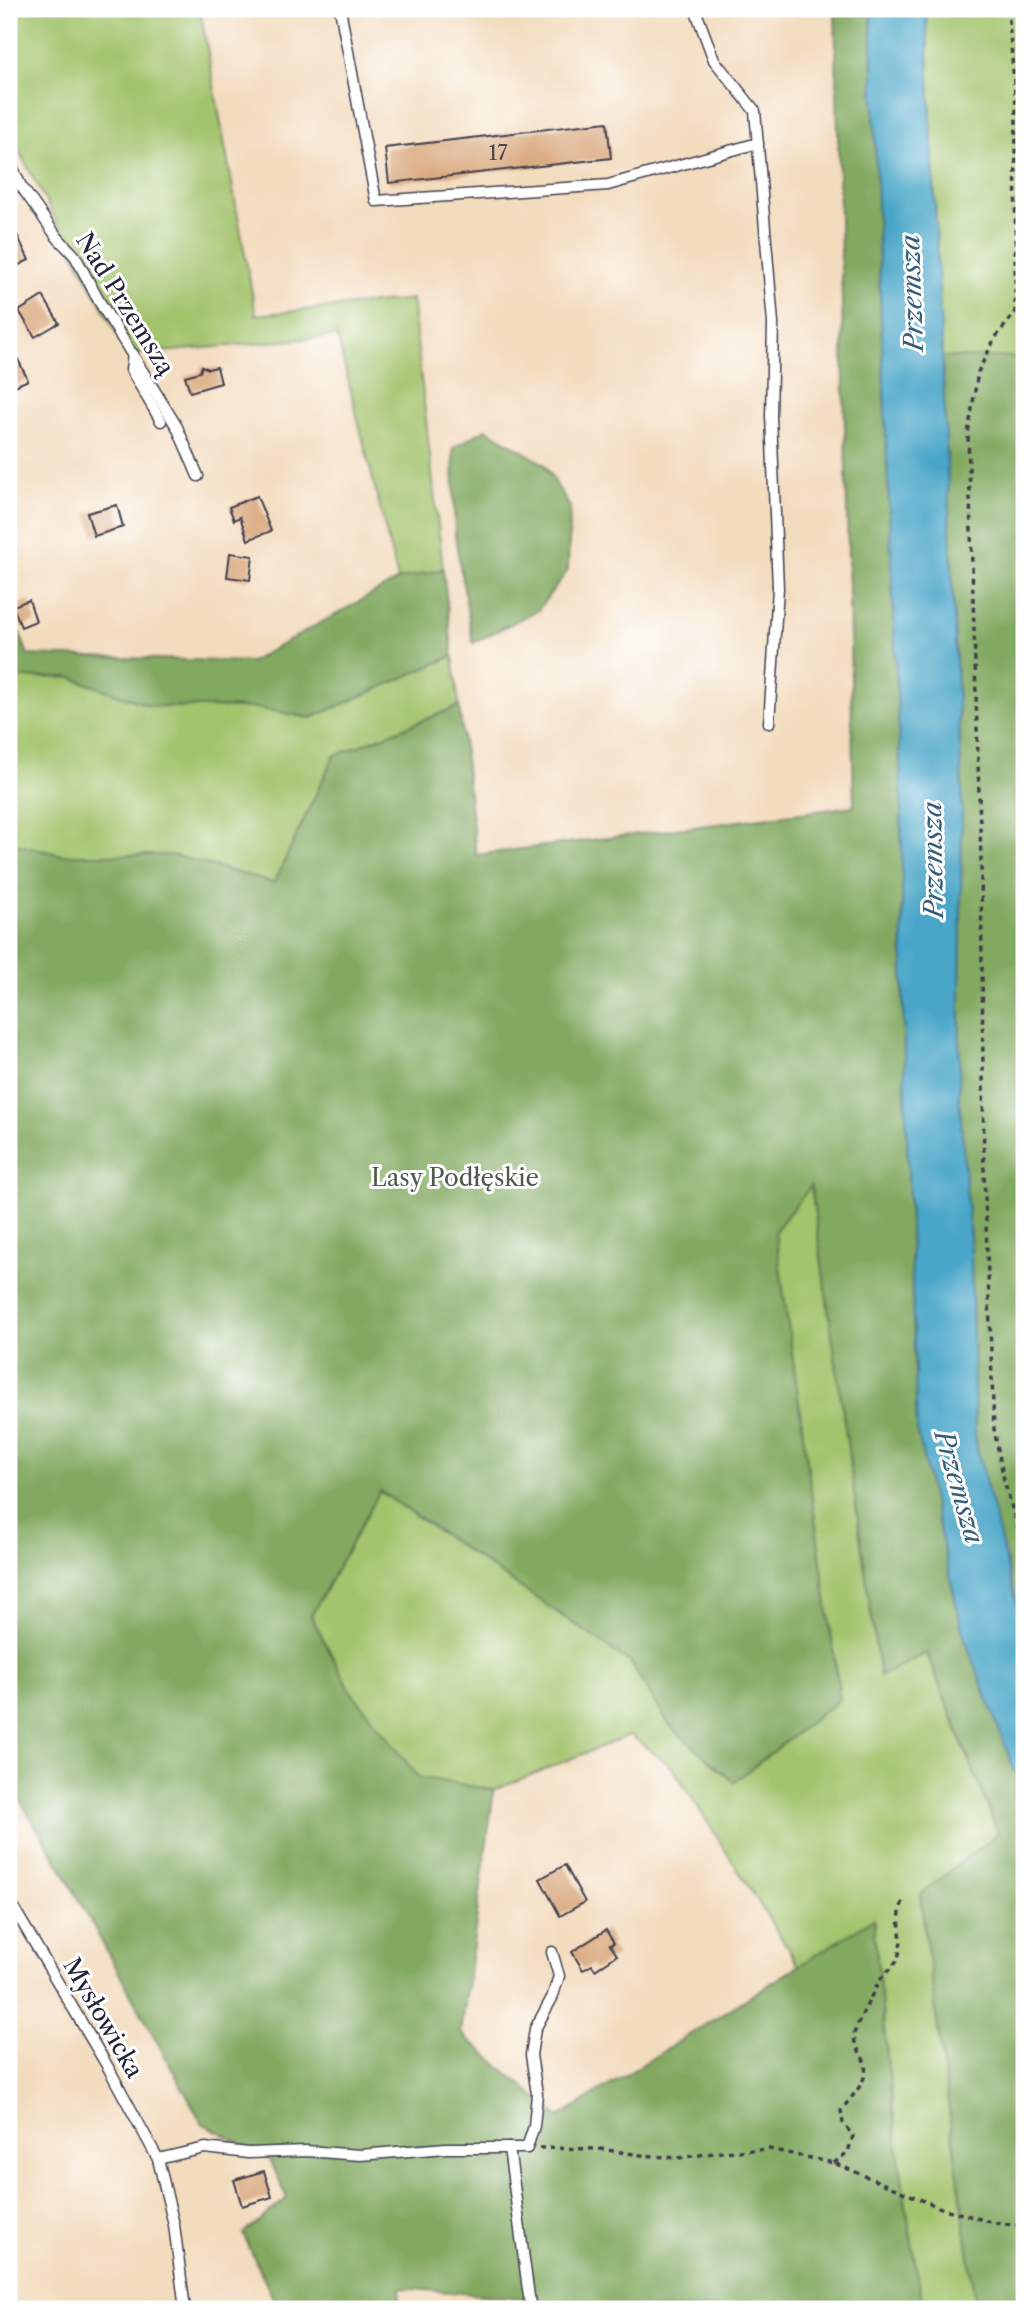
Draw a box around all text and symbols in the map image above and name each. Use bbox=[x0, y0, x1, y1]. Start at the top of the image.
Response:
house number: 17 bbox=[488, 140, 508, 165]
street label: Nad Przemszą bbox=[70, 227, 181, 381]
water label: Przemsza bbox=[894, 234, 930, 354]
water label: Przemsza bbox=[916, 801, 950, 921]
park label: Lasy Podłęskie bbox=[371, 1163, 539, 1192]
water label: Przemsza bbox=[927, 1425, 991, 1548]
street label: Mysłowicka bbox=[57, 1952, 150, 2083]

